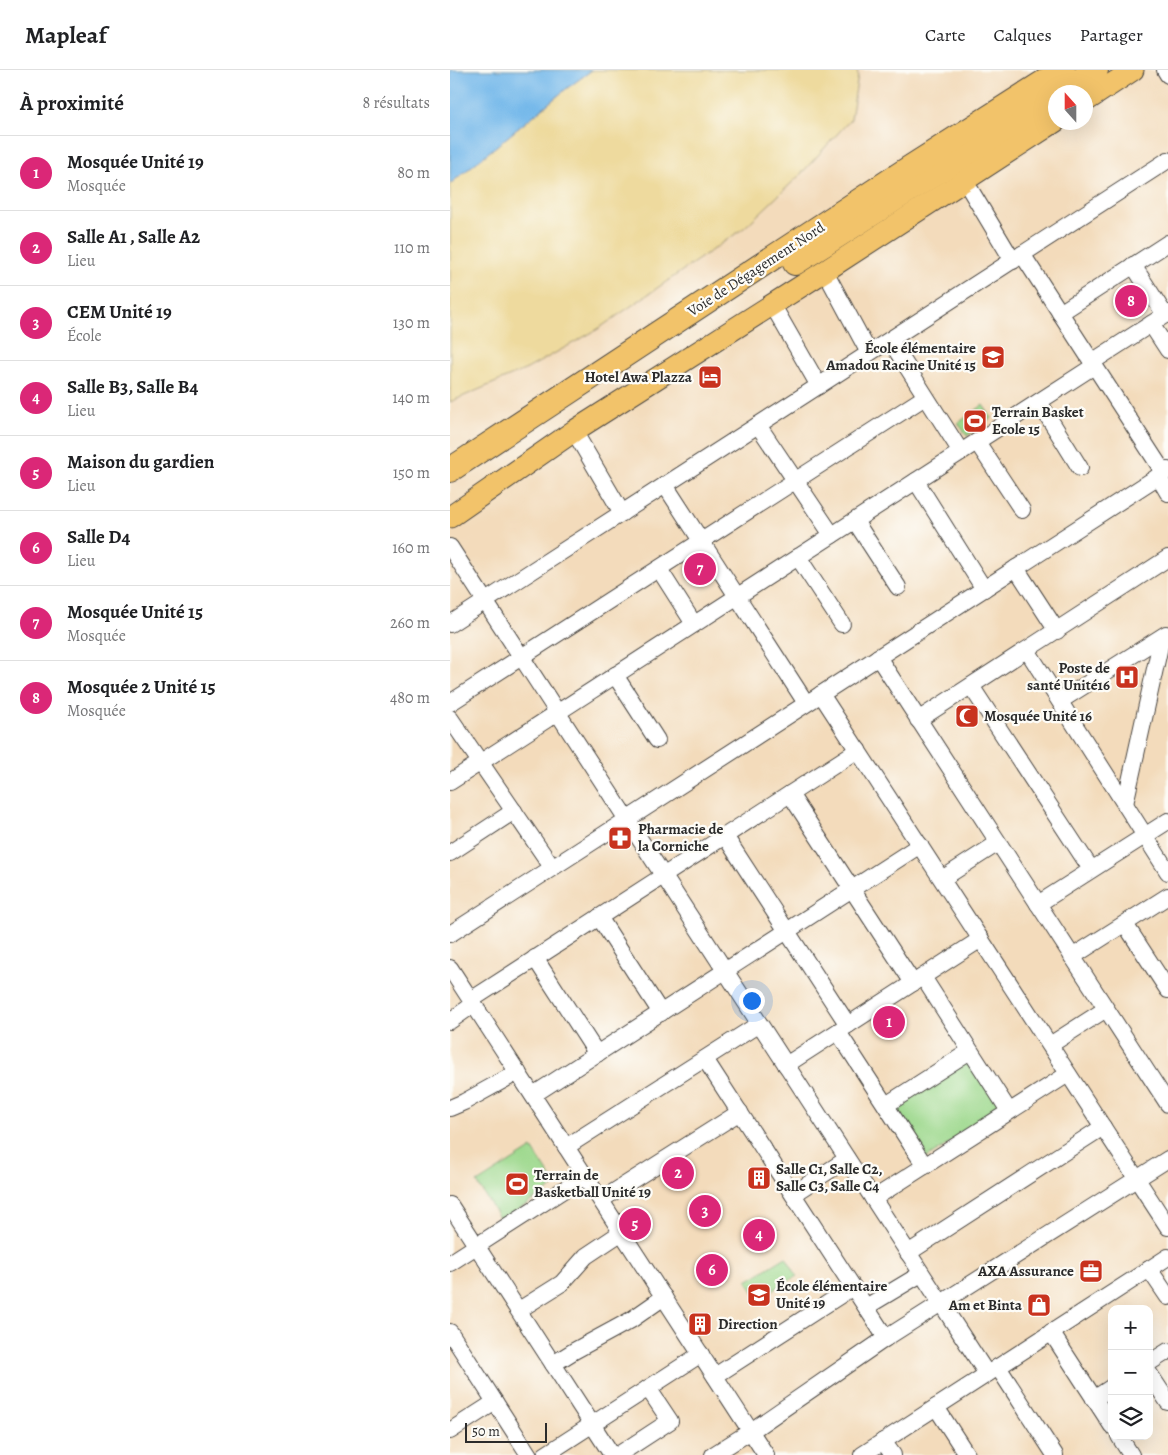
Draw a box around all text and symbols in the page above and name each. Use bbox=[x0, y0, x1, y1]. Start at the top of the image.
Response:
text: Mapleaf bbox=[25, 19, 107, 51]
text: Carte bbox=[925, 23, 965, 47]
text: Calques bbox=[993, 23, 1052, 47]
text: Partager bbox=[1080, 23, 1143, 47]
north arrow bbox=[1048, 85, 1093, 130]
text: À proximité bbox=[20, 89, 124, 117]
text: 8 résultats bbox=[362, 92, 430, 114]
text: Mosquée Unité 19 bbox=[67, 149, 204, 175]
text: 1 bbox=[33, 162, 39, 184]
text: 80 m bbox=[397, 162, 430, 184]
text: Mosquée bbox=[67, 175, 126, 197]
street label: Voie de Dégagement Nord bbox=[683, 217, 829, 321]
text: Salle A1 , Salle A2 bbox=[67, 224, 200, 250]
text: 2 bbox=[32, 237, 40, 259]
text: 110 m bbox=[394, 237, 430, 259]
text: Lieu bbox=[67, 250, 95, 272]
pin: 8 bbox=[1115, 282, 1147, 320]
text: CEM Unité 19 bbox=[67, 299, 172, 325]
text: 3 bbox=[33, 312, 39, 334]
text: 130 m bbox=[393, 312, 430, 334]
text: École bbox=[67, 325, 102, 347]
place label: École élémentaire Amadou Racine Unité 15 bbox=[825, 338, 976, 375]
school or university icon: École élémentaire Amadou Racine Unité 15 bbox=[980, 344, 1006, 370]
hotel icon: Hotel Awa Plazza bbox=[697, 364, 723, 390]
place label: Hotel Awa Plazza bbox=[584, 367, 693, 387]
text: Salle B3, Salle B4 bbox=[67, 374, 198, 400]
text: 4 bbox=[32, 387, 40, 409]
text: 140 m bbox=[392, 387, 430, 409]
text: Lieu bbox=[67, 400, 95, 422]
place label: Terrain Basket Ecole 15 bbox=[992, 402, 1084, 439]
sports icon: Terrain Basket Ecole 15 bbox=[962, 408, 988, 434]
text: Maison du gardien bbox=[67, 449, 214, 475]
text: 5 bbox=[33, 462, 39, 484]
text: 150 m bbox=[393, 462, 430, 484]
text: Lieu bbox=[67, 475, 95, 497]
text: Salle D4 bbox=[67, 524, 130, 550]
text: 6 bbox=[32, 537, 40, 559]
text: 160 m bbox=[392, 537, 430, 559]
text: Lieu bbox=[67, 550, 95, 572]
pin: 7 bbox=[684, 550, 716, 588]
text: Mosquée Unité 15 bbox=[67, 599, 203, 625]
text: 7 bbox=[33, 612, 39, 634]
text: 260 m bbox=[390, 612, 430, 634]
text: Mosquée bbox=[67, 625, 126, 647]
place label: Poste de santé Unité16 bbox=[1027, 658, 1110, 695]
hospital icon: Poste de santé Unité16 bbox=[1114, 664, 1140, 690]
text: Mosquée 2 Unité 15 bbox=[67, 674, 216, 700]
text: 8 bbox=[32, 687, 40, 709]
text: 480 m bbox=[390, 687, 430, 709]
text: Mosquée bbox=[67, 700, 126, 722]
mosque icon: Mosquée Unité 16 bbox=[954, 703, 980, 729]
place label: Mosquée Unité 16 bbox=[984, 706, 1092, 726]
place label: Pharmacie de la Corniche bbox=[638, 819, 723, 856]
pharmacy icon: Pharmacie de la Corniche bbox=[607, 825, 633, 851]
your location bbox=[739, 988, 765, 1014]
pin: 1 bbox=[873, 1003, 905, 1041]
pin: 2 bbox=[662, 1154, 694, 1192]
place label: Salle C1, Salle C2, Salle C3, Salle C4 bbox=[776, 1159, 883, 1196]
place label: Terrain de Basketball Unité 19 bbox=[534, 1165, 651, 1202]
building icon: Salle C1, Salle C2, Salle C3, Salle C4 bbox=[746, 1165, 772, 1191]
sports icon: Terrain de Basketball Unité 19 bbox=[504, 1171, 530, 1197]
pin: 3 bbox=[689, 1192, 721, 1230]
pin: 5 bbox=[619, 1205, 651, 1243]
pin: 4 bbox=[743, 1216, 775, 1254]
pin: 6 bbox=[696, 1251, 728, 1289]
office icon: AXA Assurance bbox=[1078, 1258, 1104, 1284]
place label: AXA Assurance bbox=[977, 1261, 1074, 1281]
place label: École élémentaire Unité 19 bbox=[776, 1276, 887, 1313]
school or university icon: École élémentaire Unité 19 bbox=[746, 1282, 772, 1308]
shop icon: Am et Binta bbox=[1026, 1292, 1052, 1318]
place label: Am et Binta bbox=[948, 1295, 1023, 1315]
map controls bbox=[1108, 1305, 1153, 1440]
button: + bbox=[1108, 1305, 1153, 1350]
building icon: Direction bbox=[687, 1311, 713, 1337]
place label: Direction bbox=[718, 1314, 778, 1334]
button: − bbox=[1108, 1350, 1153, 1395]
button: layers bbox=[1108, 1395, 1153, 1440]
scale bar bbox=[465, 1420, 548, 1443]
text: 50 m bbox=[472, 1422, 500, 1441]

